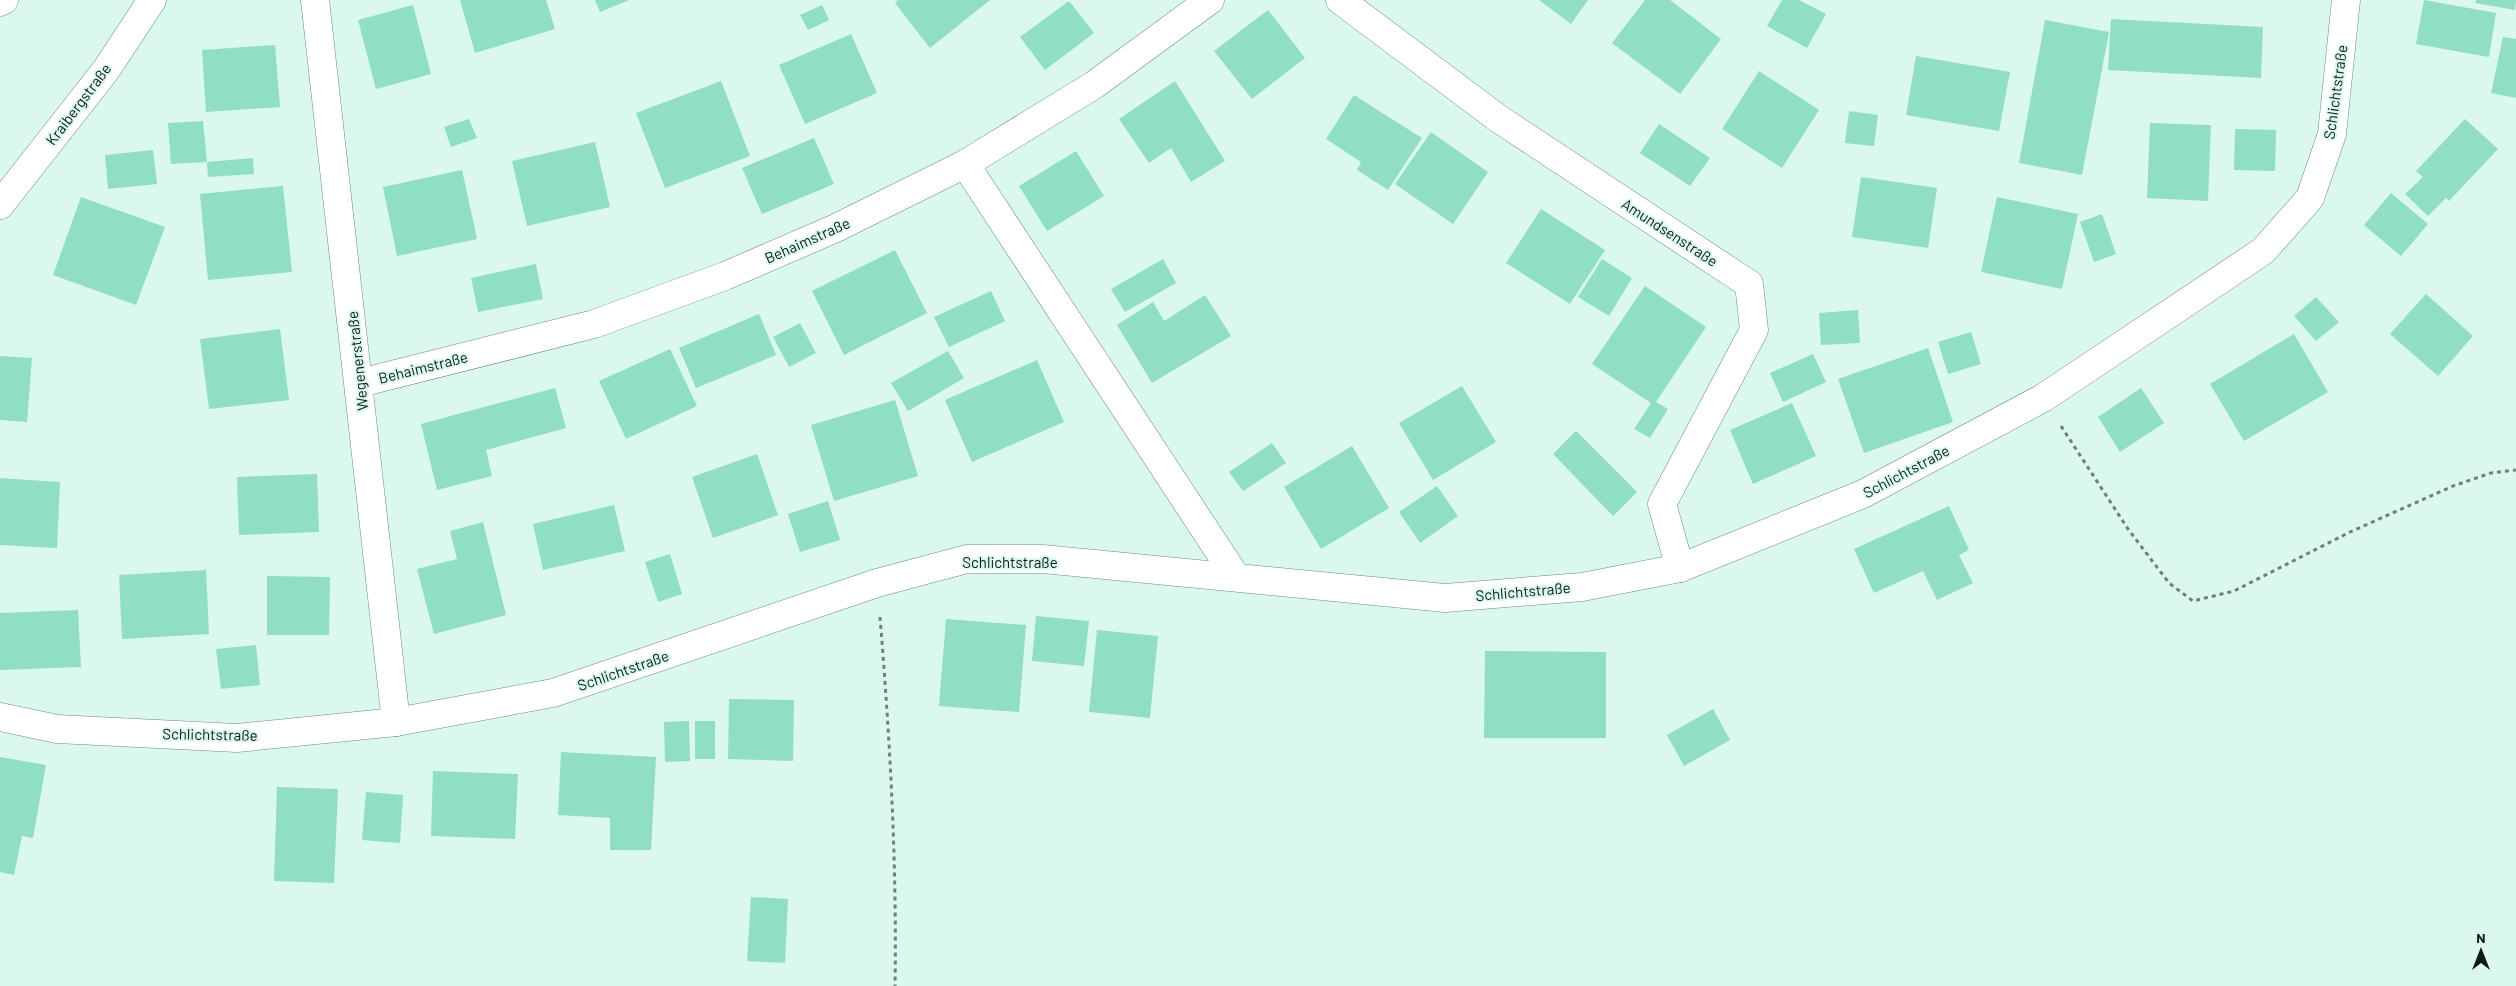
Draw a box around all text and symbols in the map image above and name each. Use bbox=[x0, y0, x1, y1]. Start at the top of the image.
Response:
street label: Schlichtstraße bbox=[2319, 44, 2351, 140]
street label: Kraibergstraße bbox=[41, 60, 115, 148]
street label: Amundsenstraße bbox=[1618, 194, 1722, 270]
street label: Behaimstraße bbox=[762, 213, 852, 267]
street label: Wegenerstraße bbox=[343, 310, 371, 412]
street label: Behaimstraße bbox=[376, 347, 470, 387]
street label: Schlichtstraße bbox=[1860, 441, 1952, 501]
street label: Schlichtstraße bbox=[962, 553, 1058, 571]
street label: Schlichtstraße bbox=[1475, 578, 1571, 604]
street label: Schlichtstraße bbox=[575, 646, 671, 694]
street label: Schlichtstraße bbox=[162, 724, 258, 744]
north arrow bbox=[2456, 926, 2506, 976]
text: N bbox=[2476, 929, 2486, 946]

